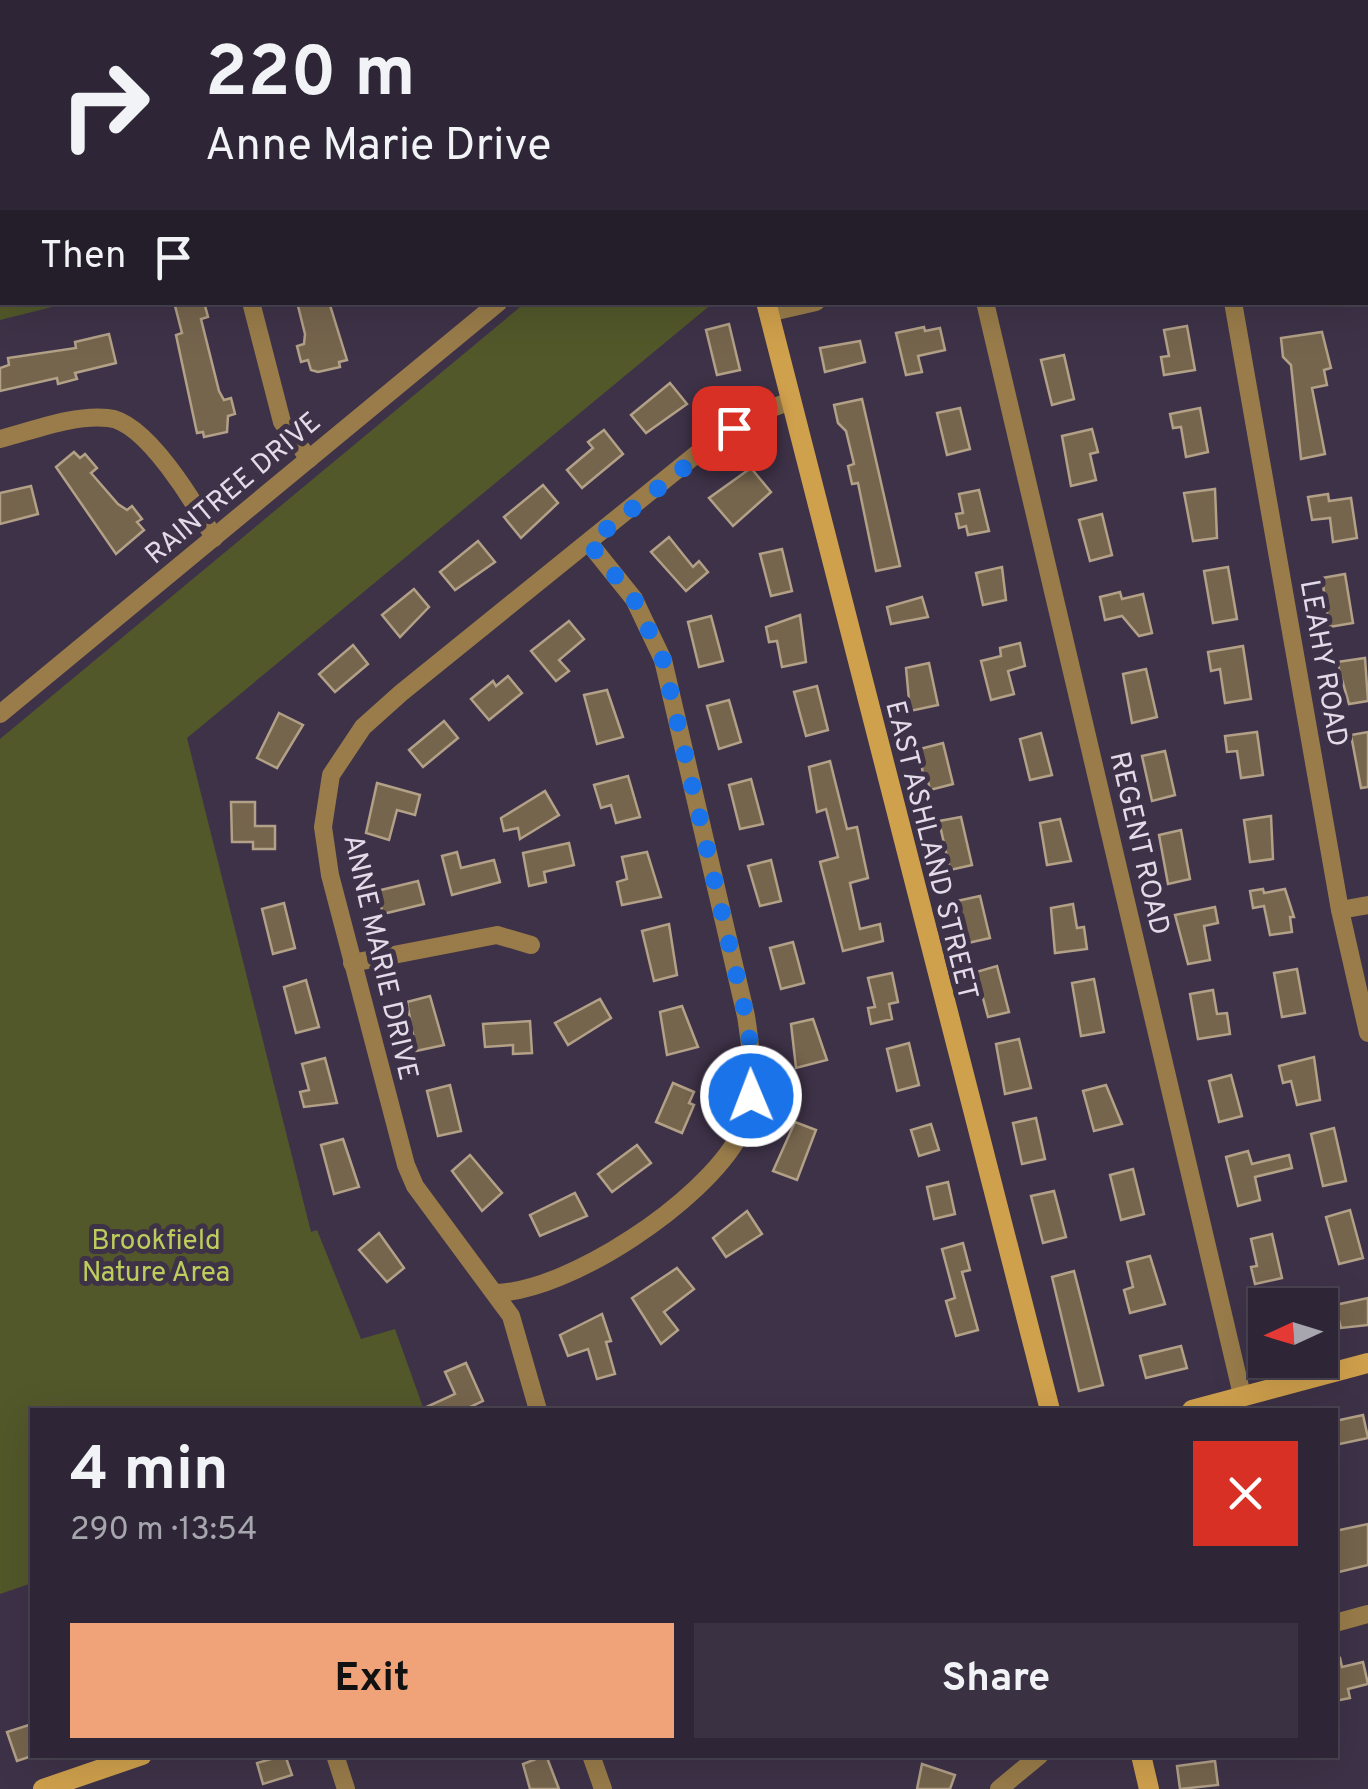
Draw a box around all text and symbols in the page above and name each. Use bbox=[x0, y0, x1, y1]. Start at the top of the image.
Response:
text: 220 m bbox=[205, 32, 415, 121]
icon: right bbox=[40, 40, 170, 170]
text: Anne Marie Drive bbox=[205, 119, 551, 176]
icon: arrive bbox=[146, 230, 201, 285]
text: Then bbox=[40, 233, 126, 282]
pin bbox=[692, 386, 777, 471]
icon: arrive bbox=[707, 401, 762, 456]
street label: RAINTREE DRIVE bbox=[139, 405, 329, 573]
street label: LEAHY ROAD bbox=[1290, 577, 1354, 750]
street label: EAST ASHLAND STREET bbox=[875, 697, 985, 1004]
street label: REGENT ROAD bbox=[1099, 748, 1177, 939]
street label: ANNE MARIE DRIVE bbox=[333, 831, 425, 1084]
position arrow bbox=[699, 1044, 803, 1148]
park label: Brookfield Nature Area bbox=[82, 1224, 230, 1292]
north arrow bbox=[1248, 1288, 1338, 1378]
map controls bbox=[1248, 1288, 1338, 1378]
text: 4 min bbox=[70, 1435, 229, 1511]
button: close bbox=[1193, 1441, 1298, 1546]
text: 290 m · 13:54 bbox=[70, 1511, 257, 1551]
button: Exit bbox=[70, 1623, 674, 1738]
button: Share bbox=[694, 1623, 1298, 1738]

